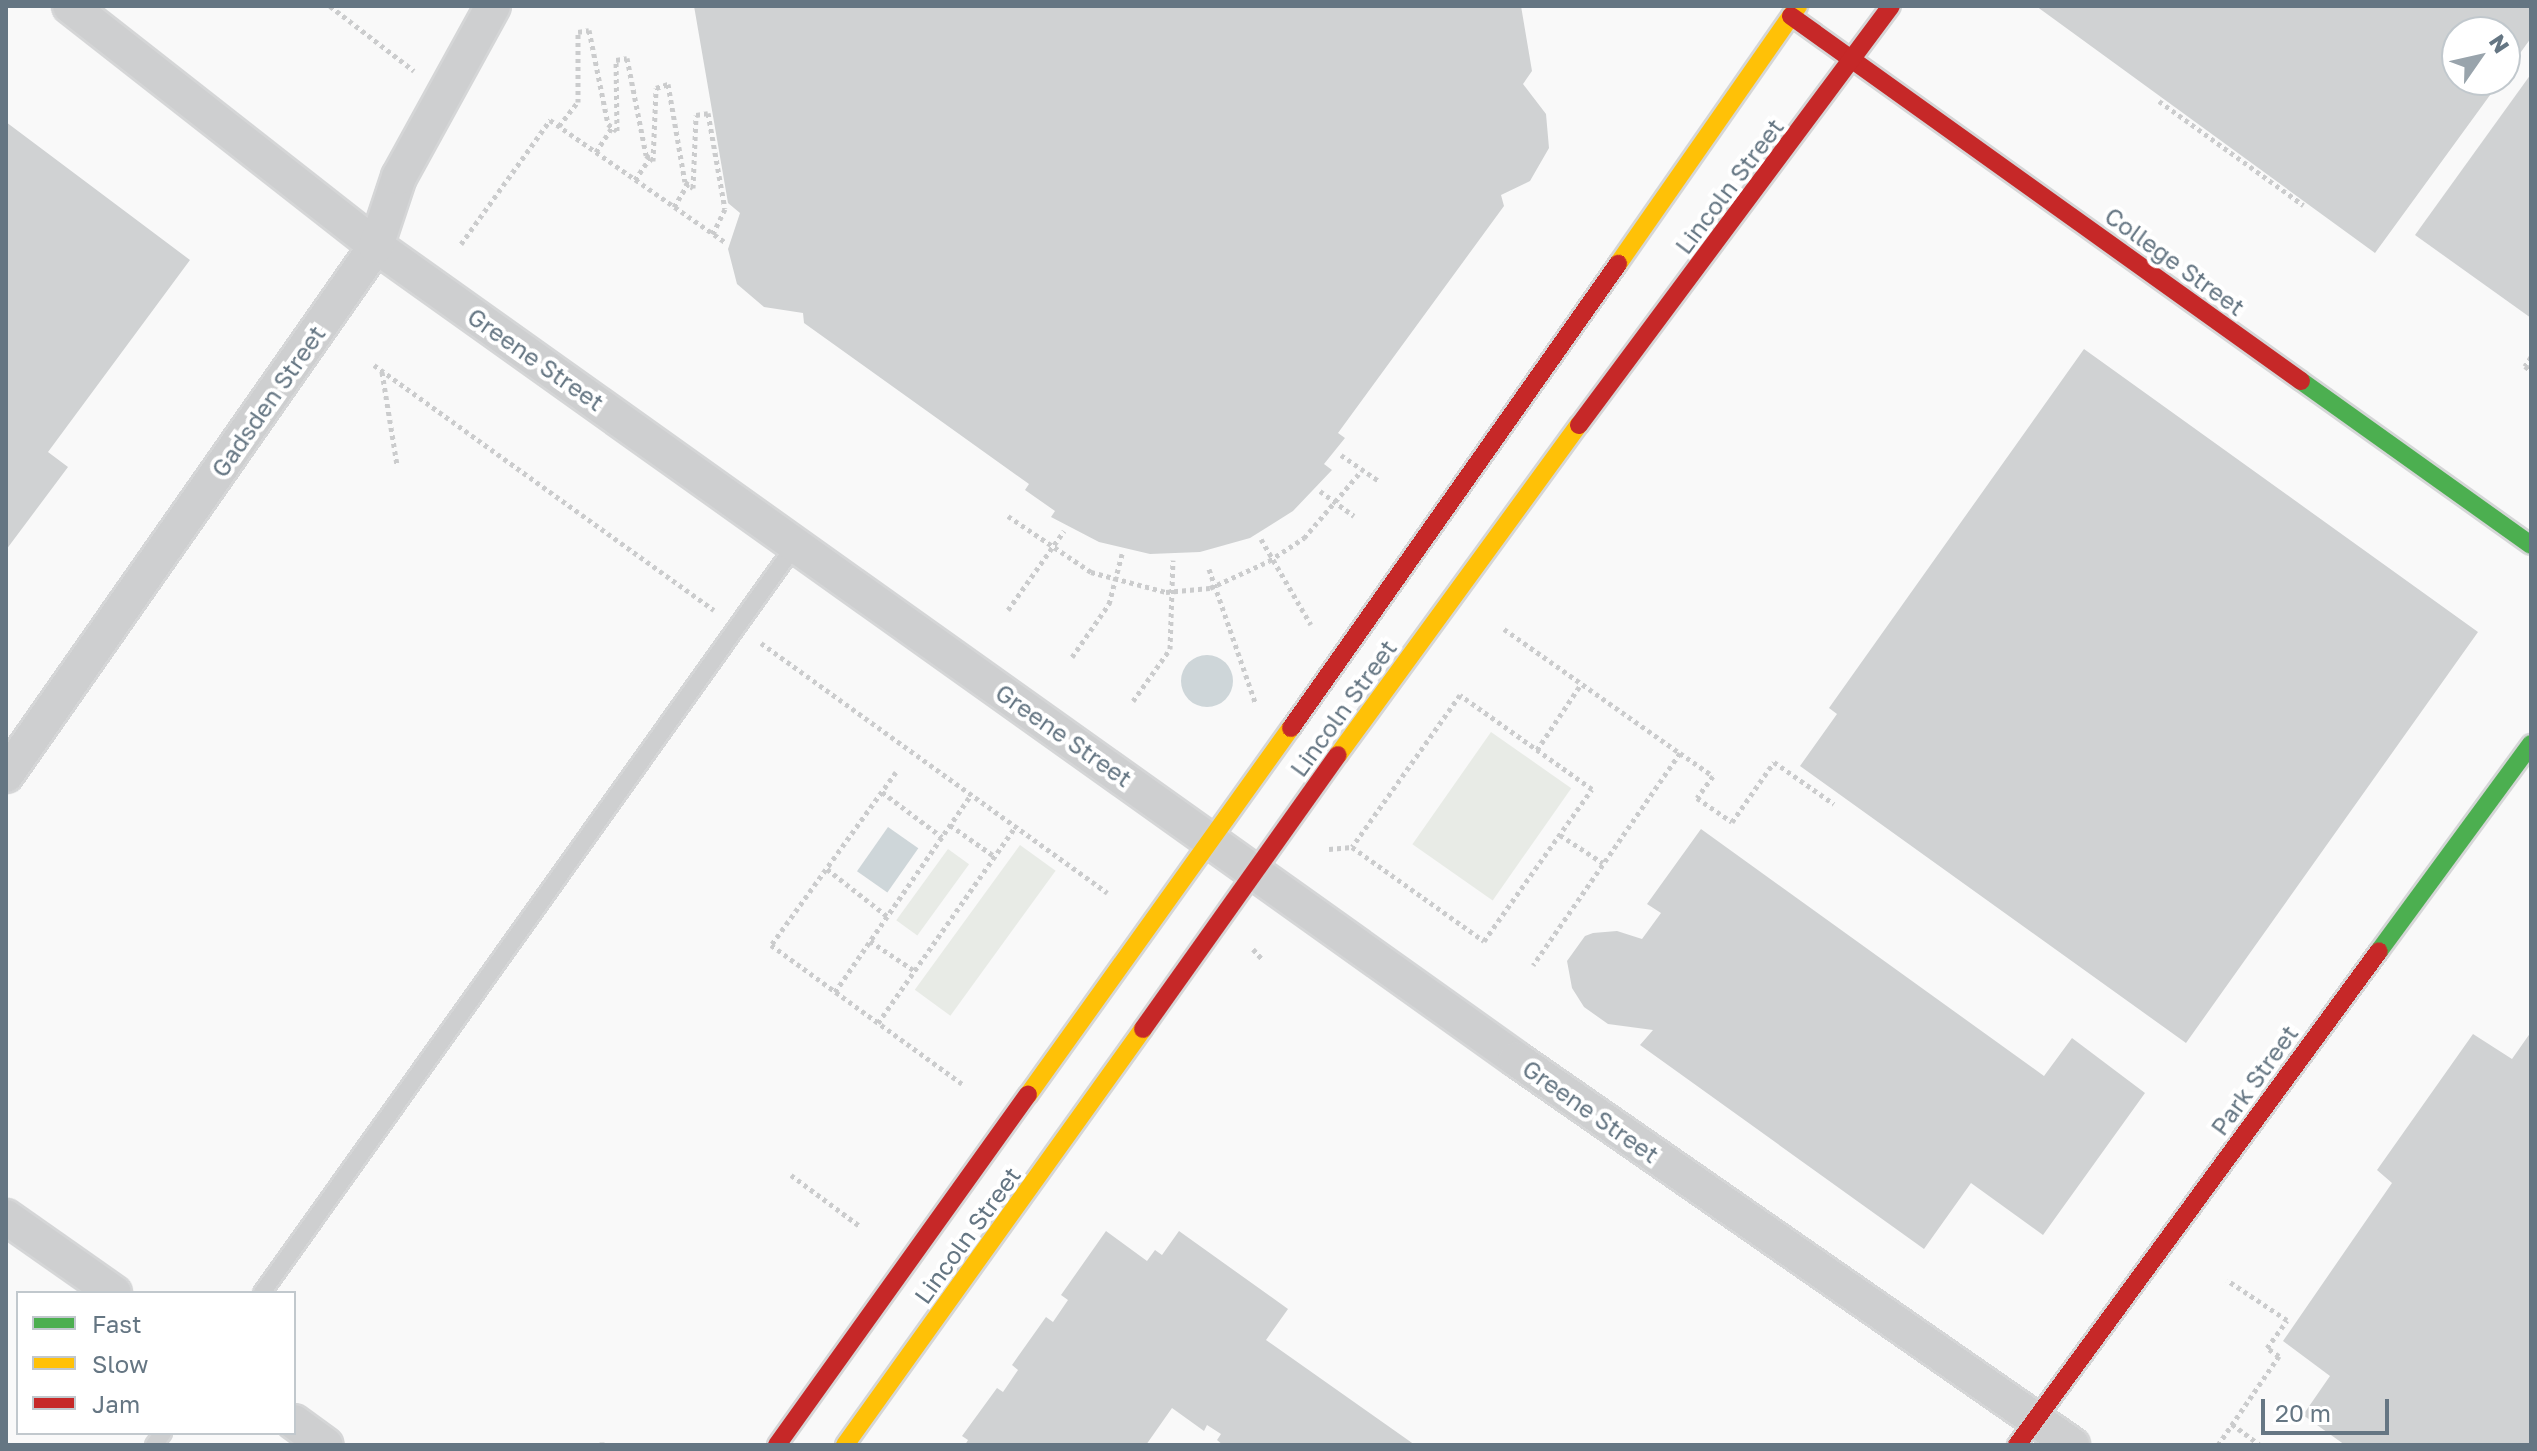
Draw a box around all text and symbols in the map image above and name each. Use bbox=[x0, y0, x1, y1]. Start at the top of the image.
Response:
north arrow bbox=[2441, 16, 2521, 96]
text: N bbox=[2484, 29, 2516, 58]
street label: Lincoln Street bbox=[1669, 113, 1789, 259]
street label: College Street bbox=[2100, 201, 2250, 321]
street label: Greene Street bbox=[462, 301, 610, 417]
street label: Gadsden Street bbox=[205, 320, 331, 482]
street label: Lincoln Street bbox=[1284, 634, 1402, 782]
street label: Greene Street bbox=[990, 677, 1138, 793]
street label: Park Street bbox=[2204, 1019, 2304, 1141]
street label: Greene Street bbox=[1517, 1053, 1665, 1169]
street label: Lincoln Street bbox=[908, 1161, 1026, 1309]
legend bbox=[16, 1291, 296, 1435]
text: Fast bbox=[92, 1309, 142, 1338]
text: Slow bbox=[92, 1349, 148, 1378]
scale bar bbox=[2265, 1383, 2393, 1433]
text: Jam bbox=[92, 1389, 140, 1418]
text: 20 m bbox=[2275, 1398, 2331, 1427]

